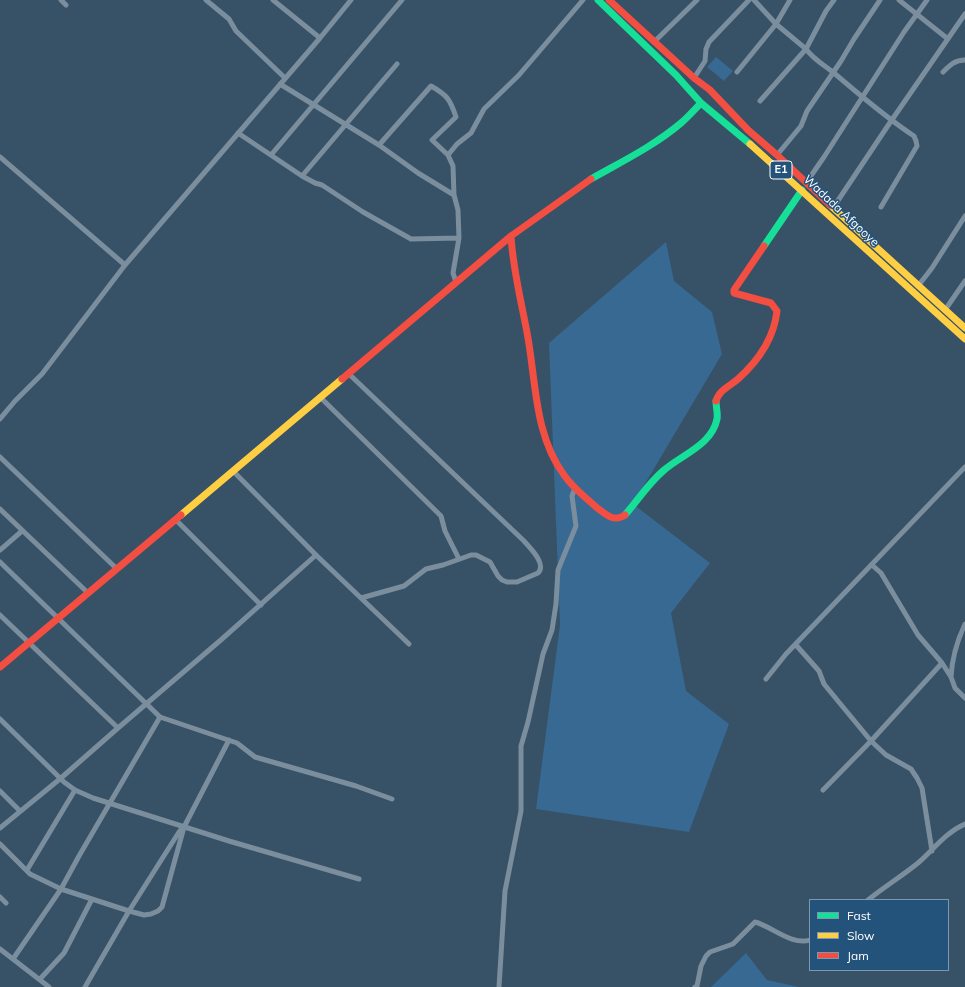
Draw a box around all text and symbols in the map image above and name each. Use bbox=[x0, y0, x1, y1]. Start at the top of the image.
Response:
road number: E1 bbox=[770, 161, 792, 179]
street label: Wadada Afgooye bbox=[800, 172, 882, 250]
legend bbox=[809, 899, 949, 971]
text: Fast bbox=[847, 908, 871, 923]
text: Slow bbox=[847, 928, 875, 943]
text: Jam bbox=[847, 948, 869, 963]

